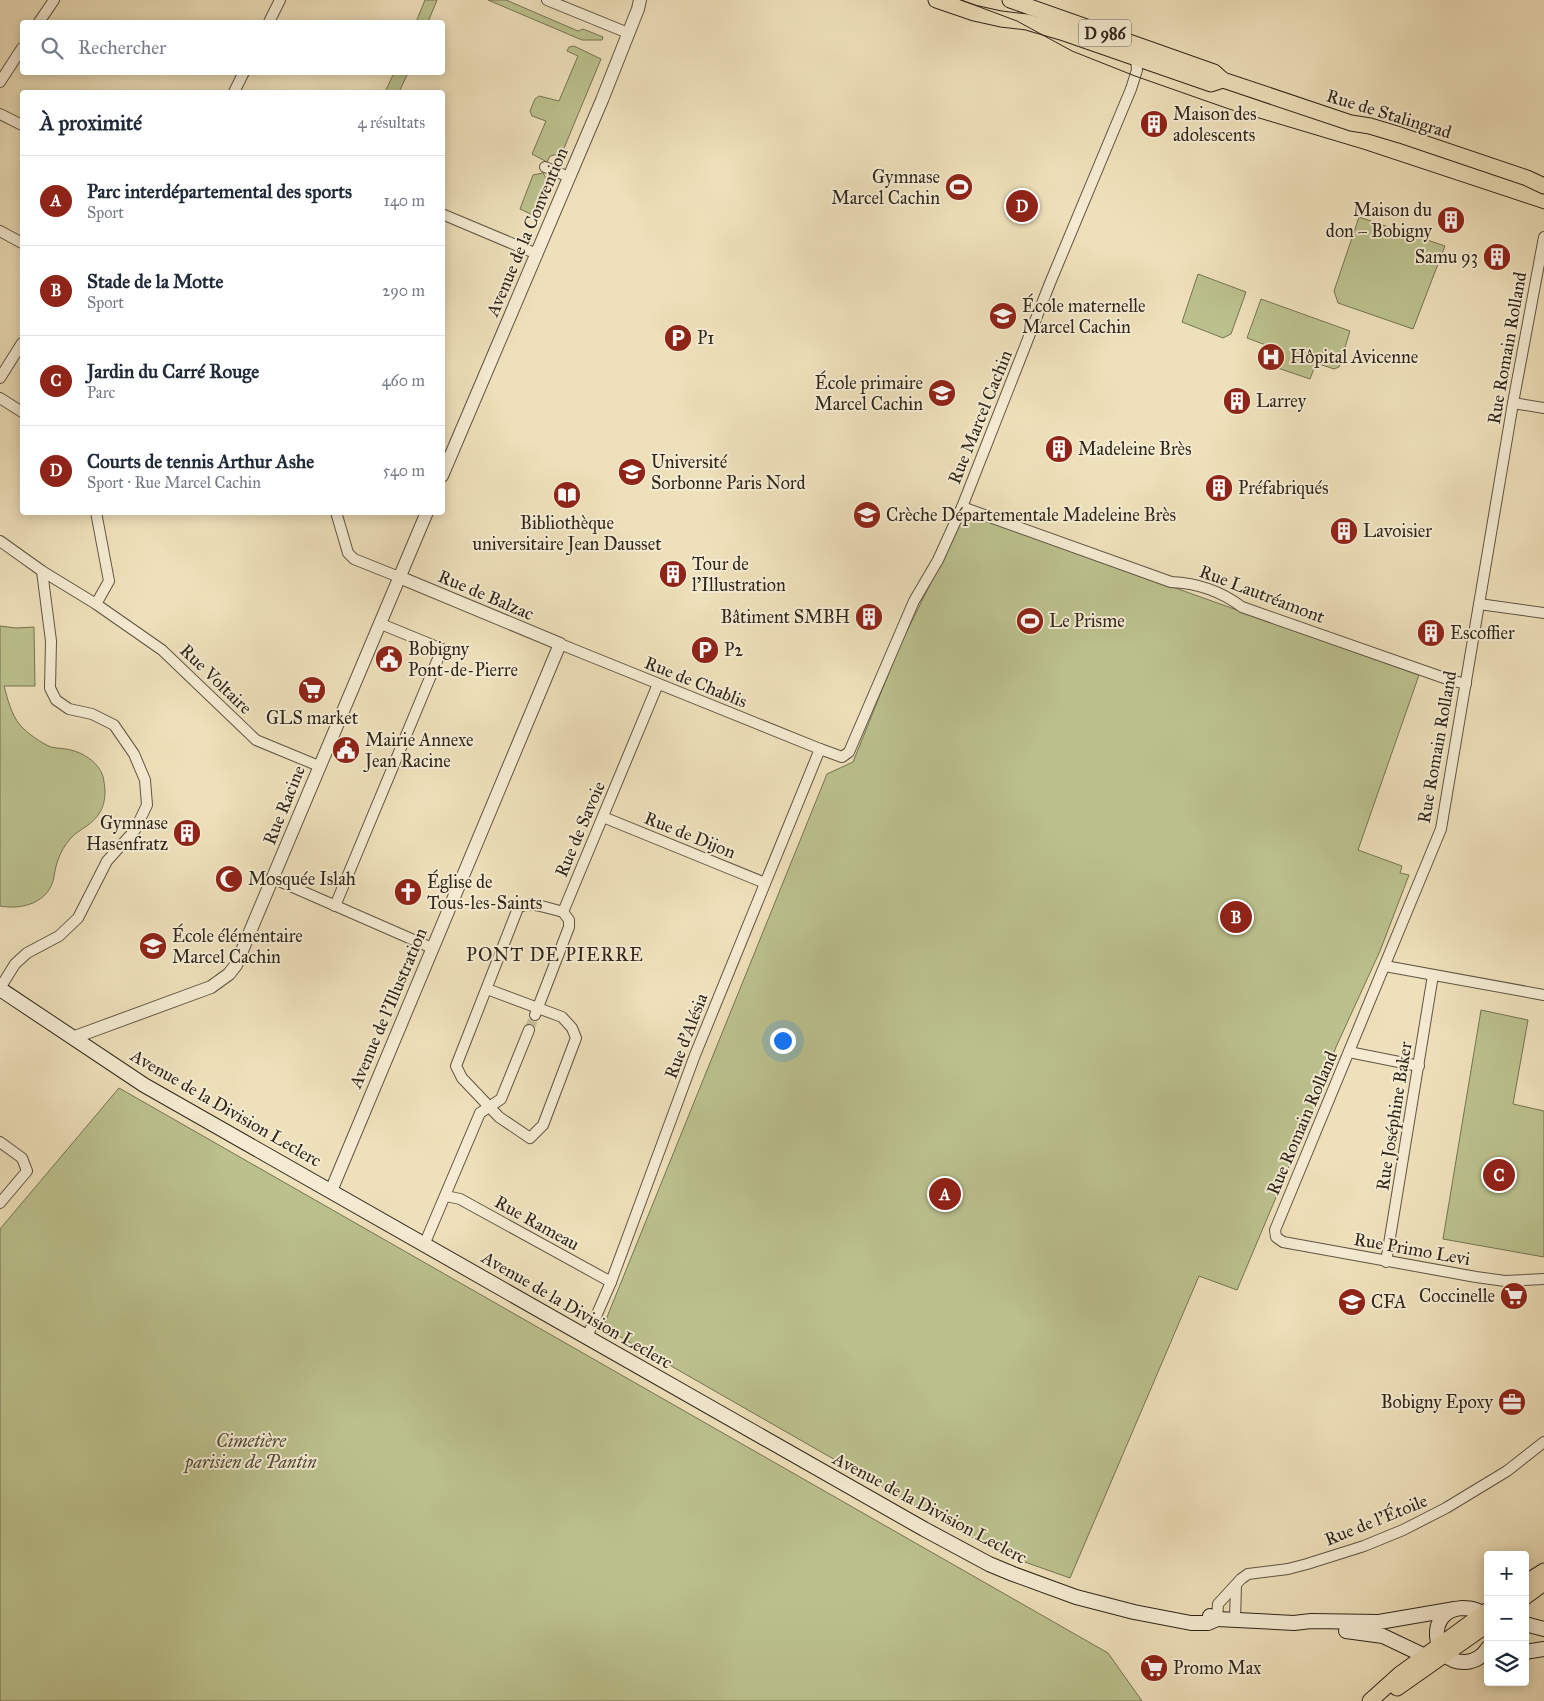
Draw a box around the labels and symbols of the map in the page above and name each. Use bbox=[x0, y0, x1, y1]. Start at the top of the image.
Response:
road number: D 986 bbox=[1079, 19, 1131, 46]
street label: Rue de Stalingrad bbox=[1324, 85, 1454, 144]
place label: Maison des adolescents bbox=[1173, 103, 1257, 146]
building icon: Maison des adolescents bbox=[1139, 109, 1169, 139]
street label: Avenue de la Convention bbox=[481, 144, 573, 321]
place label: Gymnase Marcel Cachin bbox=[831, 166, 940, 209]
sports icon: Gymnase Marcel Cachin bbox=[944, 172, 974, 202]
pin: D bbox=[1006, 187, 1038, 225]
place label: Maison du don – Bobigny bbox=[1326, 199, 1433, 243]
building icon: Maison du don – Bobigny bbox=[1436, 205, 1466, 235]
building icon: Samu 93 bbox=[1482, 242, 1512, 272]
place label: Samu 93 bbox=[1415, 246, 1478, 268]
street label: Rue Romain Rolland bbox=[1483, 270, 1531, 426]
place label: École maternelle Marcel Cachin bbox=[1022, 293, 1146, 338]
school or university icon: École maternelle Marcel Cachin bbox=[988, 301, 1018, 331]
parking icon: P1 bbox=[663, 323, 693, 353]
place label: P1 bbox=[697, 327, 714, 349]
hospital icon: Hôpital Avicenne bbox=[1256, 342, 1286, 372]
place label: Hôpital Avicenne bbox=[1290, 346, 1418, 368]
street label: Rue Marcel Cachin bbox=[943, 347, 1017, 487]
place label: École primaire Marcel Cachin bbox=[814, 370, 923, 415]
school or university icon: École primaire Marcel Cachin bbox=[927, 378, 957, 408]
building icon: Larrey bbox=[1222, 386, 1252, 416]
place label: Larrey bbox=[1256, 390, 1307, 412]
building icon: Madeleine Brès bbox=[1044, 434, 1074, 464]
place label: Madeleine Brès bbox=[1078, 438, 1192, 460]
place label: Université Sorbonne Paris Nord bbox=[651, 451, 806, 494]
school or university icon: Université Sorbonne Paris Nord bbox=[617, 457, 647, 487]
building icon: Préfabriqués bbox=[1204, 473, 1234, 503]
place label: Préfabriqués bbox=[1238, 477, 1329, 500]
library icon: Bibliothèque universitaire Jean Dausset bbox=[552, 480, 582, 510]
school or university icon: Crèche Départementale Madeleine Brès bbox=[852, 500, 882, 530]
place label: Crèche Départementale Madeleine Brès bbox=[886, 504, 1176, 526]
place label: Bibliothèque universitaire Jean Dausset bbox=[472, 512, 662, 556]
building icon: Lavoisier bbox=[1329, 516, 1359, 546]
place label: Lavoisier bbox=[1363, 520, 1432, 542]
place label: Tour de l'Illustration bbox=[692, 553, 786, 596]
building icon: Tour de l'Illustration bbox=[658, 559, 688, 589]
street label: Rue Lautréamont bbox=[1196, 560, 1328, 628]
street label: Rue de Balzac bbox=[435, 565, 538, 625]
building icon: Bâtiment SMBH bbox=[854, 602, 884, 632]
place label: Bâtiment SMBH bbox=[721, 606, 850, 628]
sports icon: Le Prisme bbox=[1015, 606, 1045, 636]
place label: Le Prisme bbox=[1049, 610, 1125, 632]
building icon: Escoffier bbox=[1416, 618, 1446, 648]
place label: Escoffier bbox=[1450, 622, 1515, 644]
parking icon: P2 bbox=[690, 635, 720, 665]
place label: Bobigny Pont-de-Pierre bbox=[408, 638, 518, 681]
street label: Rue Voltaire bbox=[175, 639, 257, 719]
place label: P2 bbox=[724, 639, 743, 661]
public building icon: Bobigny Pont-de-Pierre bbox=[374, 644, 404, 674]
street label: Rue de Chablis bbox=[641, 651, 751, 713]
street label: Rue Romain Rolland bbox=[1413, 669, 1461, 825]
supermarket icon: GLS market bbox=[297, 675, 327, 705]
place label: GLS market bbox=[266, 707, 359, 729]
place label: Mairie Annexe Jean Racine bbox=[363, 729, 473, 773]
public building icon: Mairie Annexe Jean Racine bbox=[331, 735, 361, 765]
street label: Rue Racine bbox=[258, 762, 310, 848]
street label: Rue de Savoie bbox=[550, 778, 610, 880]
street label: Rue de Dijon bbox=[641, 807, 739, 863]
place label: Gymnase Hasenfratz bbox=[86, 812, 168, 855]
building icon: Gymnase Hasenfratz bbox=[172, 818, 202, 848]
mosque icon: Mosquée Islah bbox=[214, 864, 244, 894]
place label: Mosquée Islah bbox=[248, 868, 356, 891]
place label: Église de Tous-les-Saints bbox=[427, 869, 542, 914]
church icon: Église de Tous-les-Saints bbox=[393, 877, 423, 907]
pin: B bbox=[1220, 898, 1252, 936]
place label: École élémentaire Marcel Cachin bbox=[172, 923, 303, 968]
street label: Avenue de l'Illustration bbox=[344, 924, 432, 1092]
school or university icon: École élémentaire Marcel Cachin bbox=[138, 931, 168, 961]
district label: PONT DE PIERRE bbox=[466, 943, 644, 966]
street label: Rue d'Alésia bbox=[660, 990, 712, 1082]
your location bbox=[770, 1028, 796, 1054]
street label: Rue Joséphine Baker bbox=[1371, 1040, 1418, 1192]
street label: Avenue de la Division Leclerc bbox=[126, 1044, 326, 1172]
street label: Rue Romain Rolland bbox=[1262, 1048, 1342, 1198]
pin: C bbox=[1483, 1156, 1515, 1194]
pin: A bbox=[929, 1175, 961, 1213]
street label: Rue Rameau bbox=[491, 1191, 584, 1255]
street label: Rue Primo Levi bbox=[1352, 1228, 1472, 1270]
street label: Avenue de la Division Leclerc bbox=[477, 1246, 677, 1374]
supermarket icon: Coccinelle bbox=[1499, 1281, 1529, 1311]
place label: Coccinelle bbox=[1419, 1285, 1495, 1307]
school or university icon: CFA bbox=[1337, 1287, 1367, 1317]
place label: CFA bbox=[1371, 1291, 1406, 1313]
office icon: Bobigny Epoxy bbox=[1497, 1387, 1527, 1417]
place label: Bobigny Epoxy bbox=[1381, 1391, 1494, 1414]
park label: Cimetière parisien de Pantin bbox=[182, 1430, 317, 1474]
street label: Avenue de la Division Leclerc bbox=[828, 1447, 1031, 1569]
street label: Rue de l'Étoile bbox=[1321, 1488, 1431, 1551]
supermarket icon: Promo Max bbox=[1139, 1653, 1169, 1683]
place label: Promo Max bbox=[1173, 1657, 1261, 1679]

